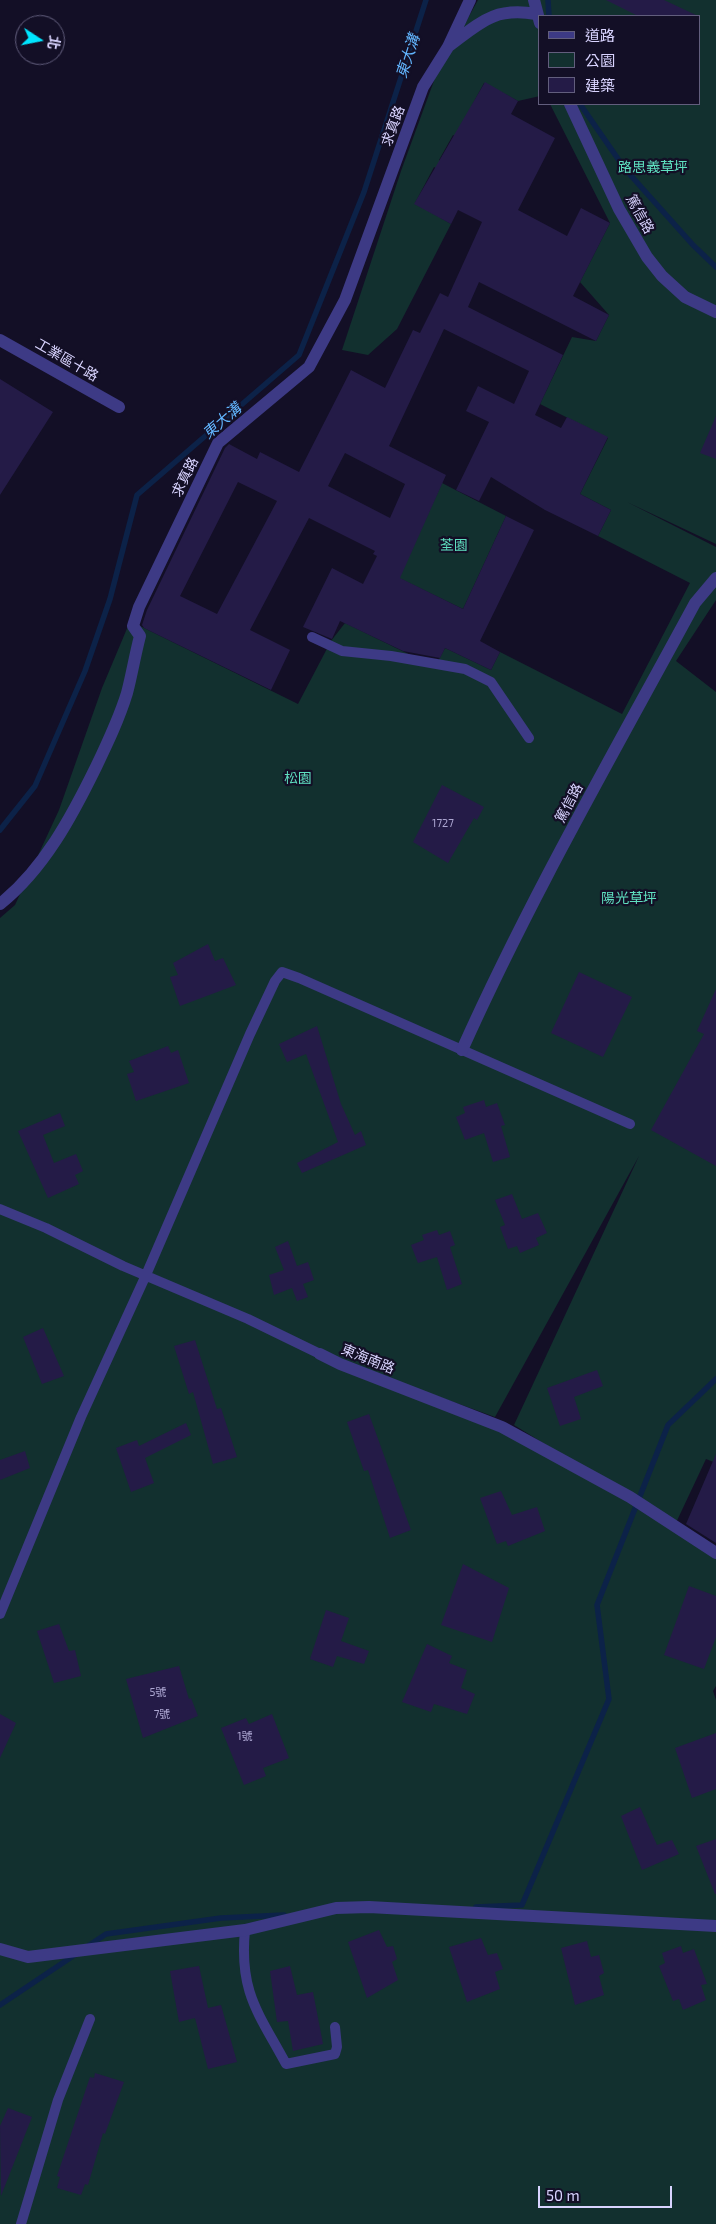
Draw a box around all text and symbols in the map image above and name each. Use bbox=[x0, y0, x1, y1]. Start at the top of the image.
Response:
north arrow bbox=[15, 15, 65, 65]
legend bbox=[538, 15, 701, 105]
text: 道路 bbox=[585, 26, 615, 44]
water label: 東大溝 bbox=[392, 32, 424, 80]
text: 北 bbox=[45, 34, 64, 51]
text: 公園 bbox=[585, 51, 615, 69]
text: 建築 bbox=[585, 76, 615, 94]
street label: 求真路 bbox=[378, 103, 408, 149]
park label: 路思義草坪 bbox=[618, 159, 688, 175]
street label: 篤信路 bbox=[622, 192, 658, 236]
street label: 工業區十路 bbox=[32, 335, 102, 385]
water label: 東大溝 bbox=[199, 399, 245, 443]
street label: 求真路 bbox=[168, 454, 202, 500]
park label: 荃園 bbox=[440, 537, 468, 553]
park label: 松園 bbox=[284, 770, 312, 786]
street label: 篤信路 bbox=[552, 781, 586, 825]
house number: 1727 bbox=[432, 816, 454, 830]
park label: 陽光草坪 bbox=[601, 890, 657, 906]
street label: 東海南路 bbox=[339, 1341, 397, 1377]
house number: 5號 bbox=[150, 1685, 166, 1699]
house number: 7號 bbox=[154, 1707, 170, 1721]
house number: 1號 bbox=[237, 1729, 253, 1743]
scale bar bbox=[541, 2176, 675, 2208]
text: 50 m bbox=[546, 2186, 580, 2204]

